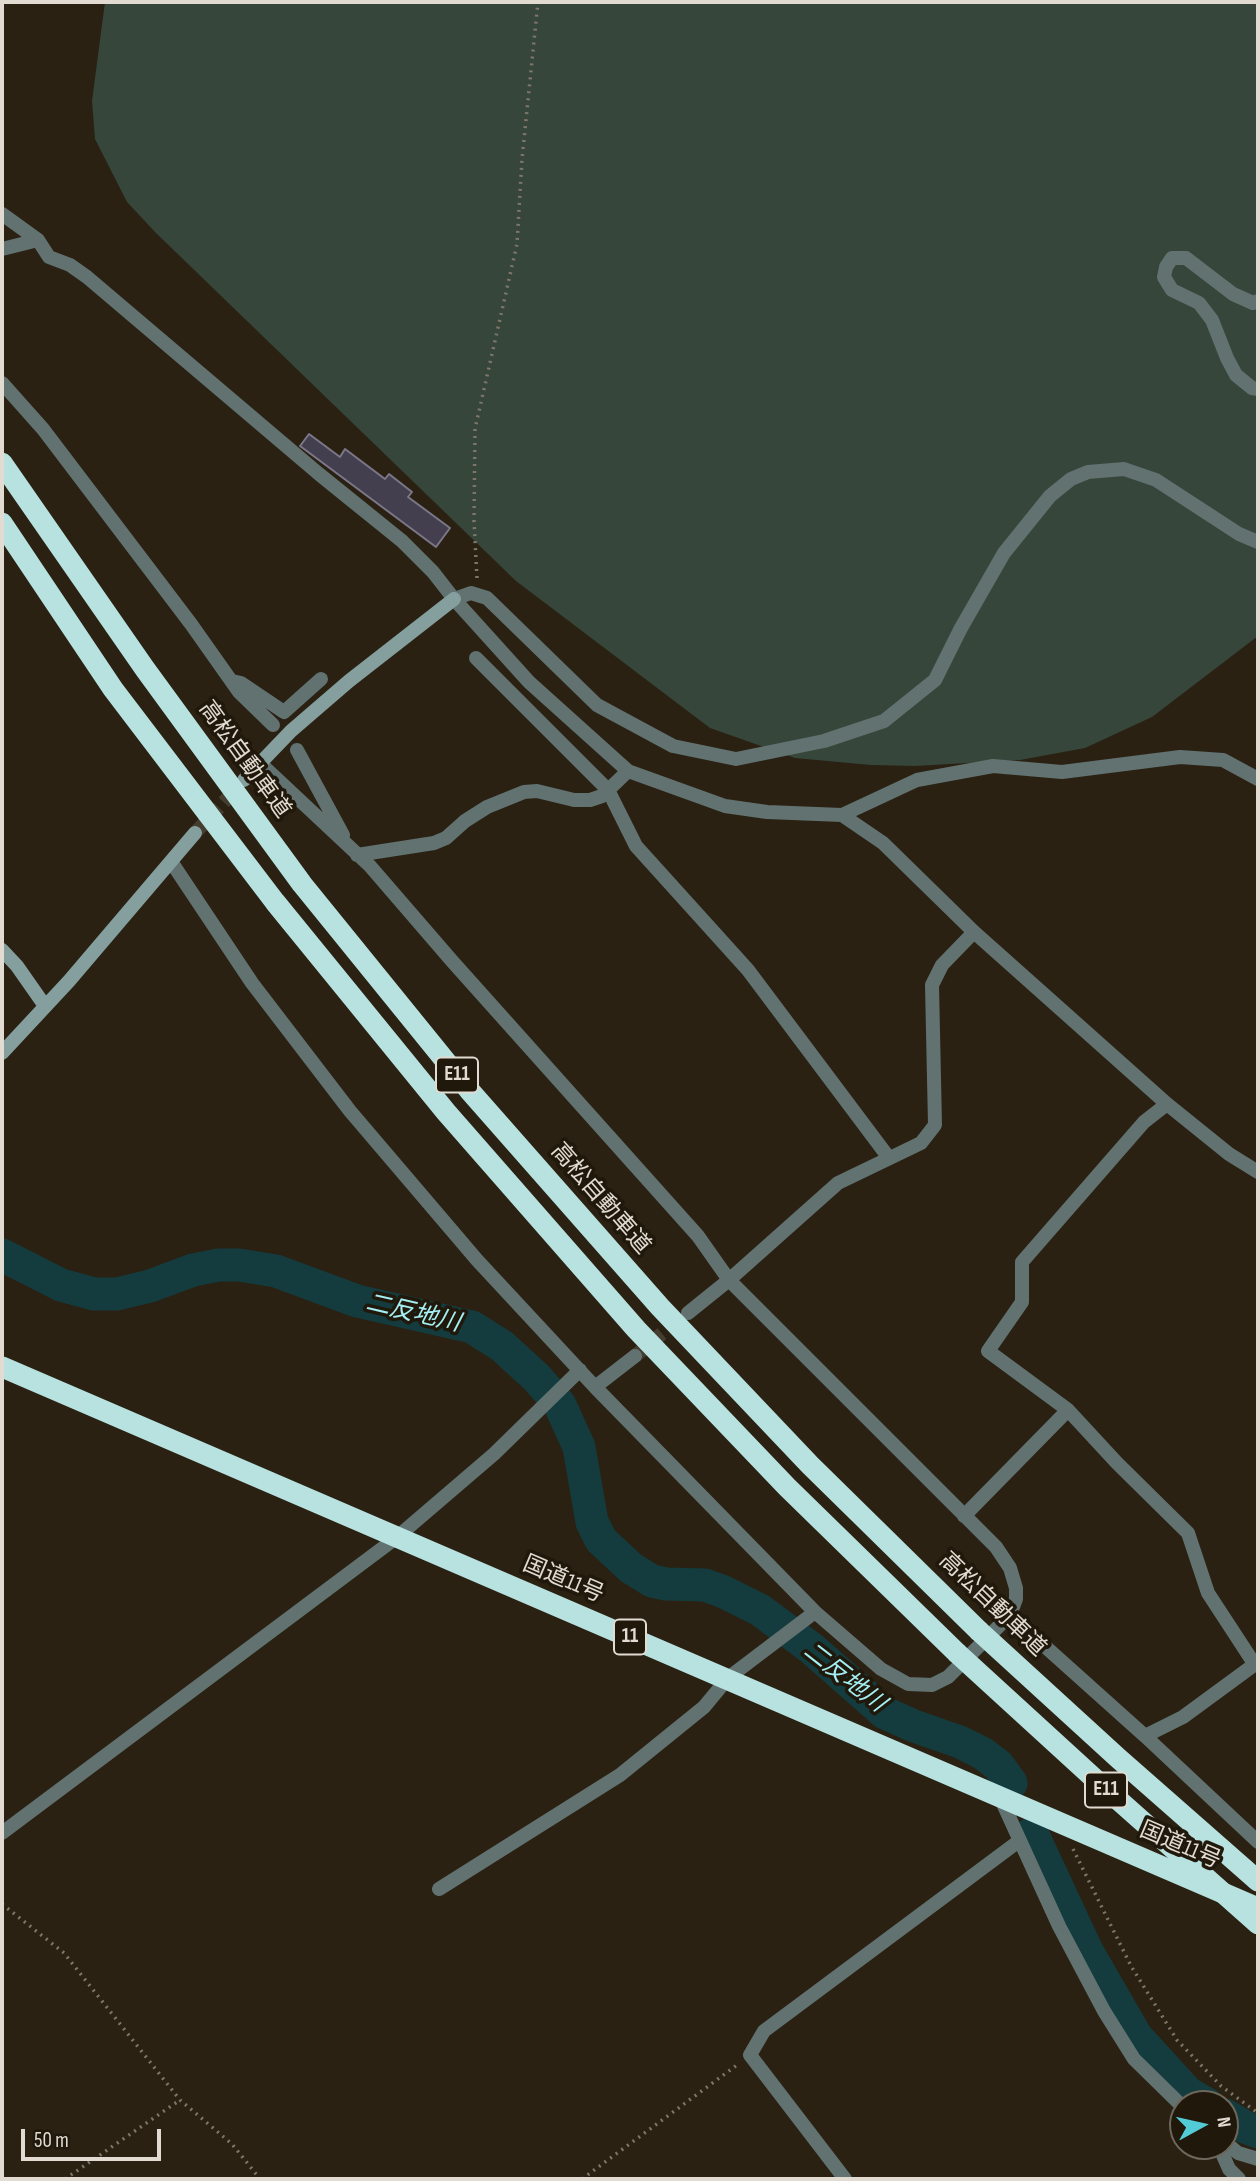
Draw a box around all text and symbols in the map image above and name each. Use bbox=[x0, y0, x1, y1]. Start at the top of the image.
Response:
street label: 高松自動車道 bbox=[192, 696, 296, 824]
road number: E11 bbox=[436, 1058, 478, 1092]
street label: 高松自動車道 bbox=[544, 1138, 656, 1260]
water label: 二反地川 bbox=[363, 1289, 463, 1339]
street label: 高松自動車道 bbox=[933, 1547, 1051, 1663]
street label: 国道11号 bbox=[518, 1551, 608, 1609]
road number: 11 bbox=[614, 1620, 646, 1654]
water label: 二反地川 bbox=[797, 1637, 891, 1719]
road number: E11 bbox=[1085, 1772, 1127, 1808]
street label: 国道11号 bbox=[1135, 1817, 1225, 1875]
north arrow bbox=[1169, 2090, 1239, 2160]
scale bar bbox=[24, 2114, 164, 2158]
text: N bbox=[1211, 2116, 1235, 2129]
text: 50 m bbox=[34, 2128, 69, 2153]

